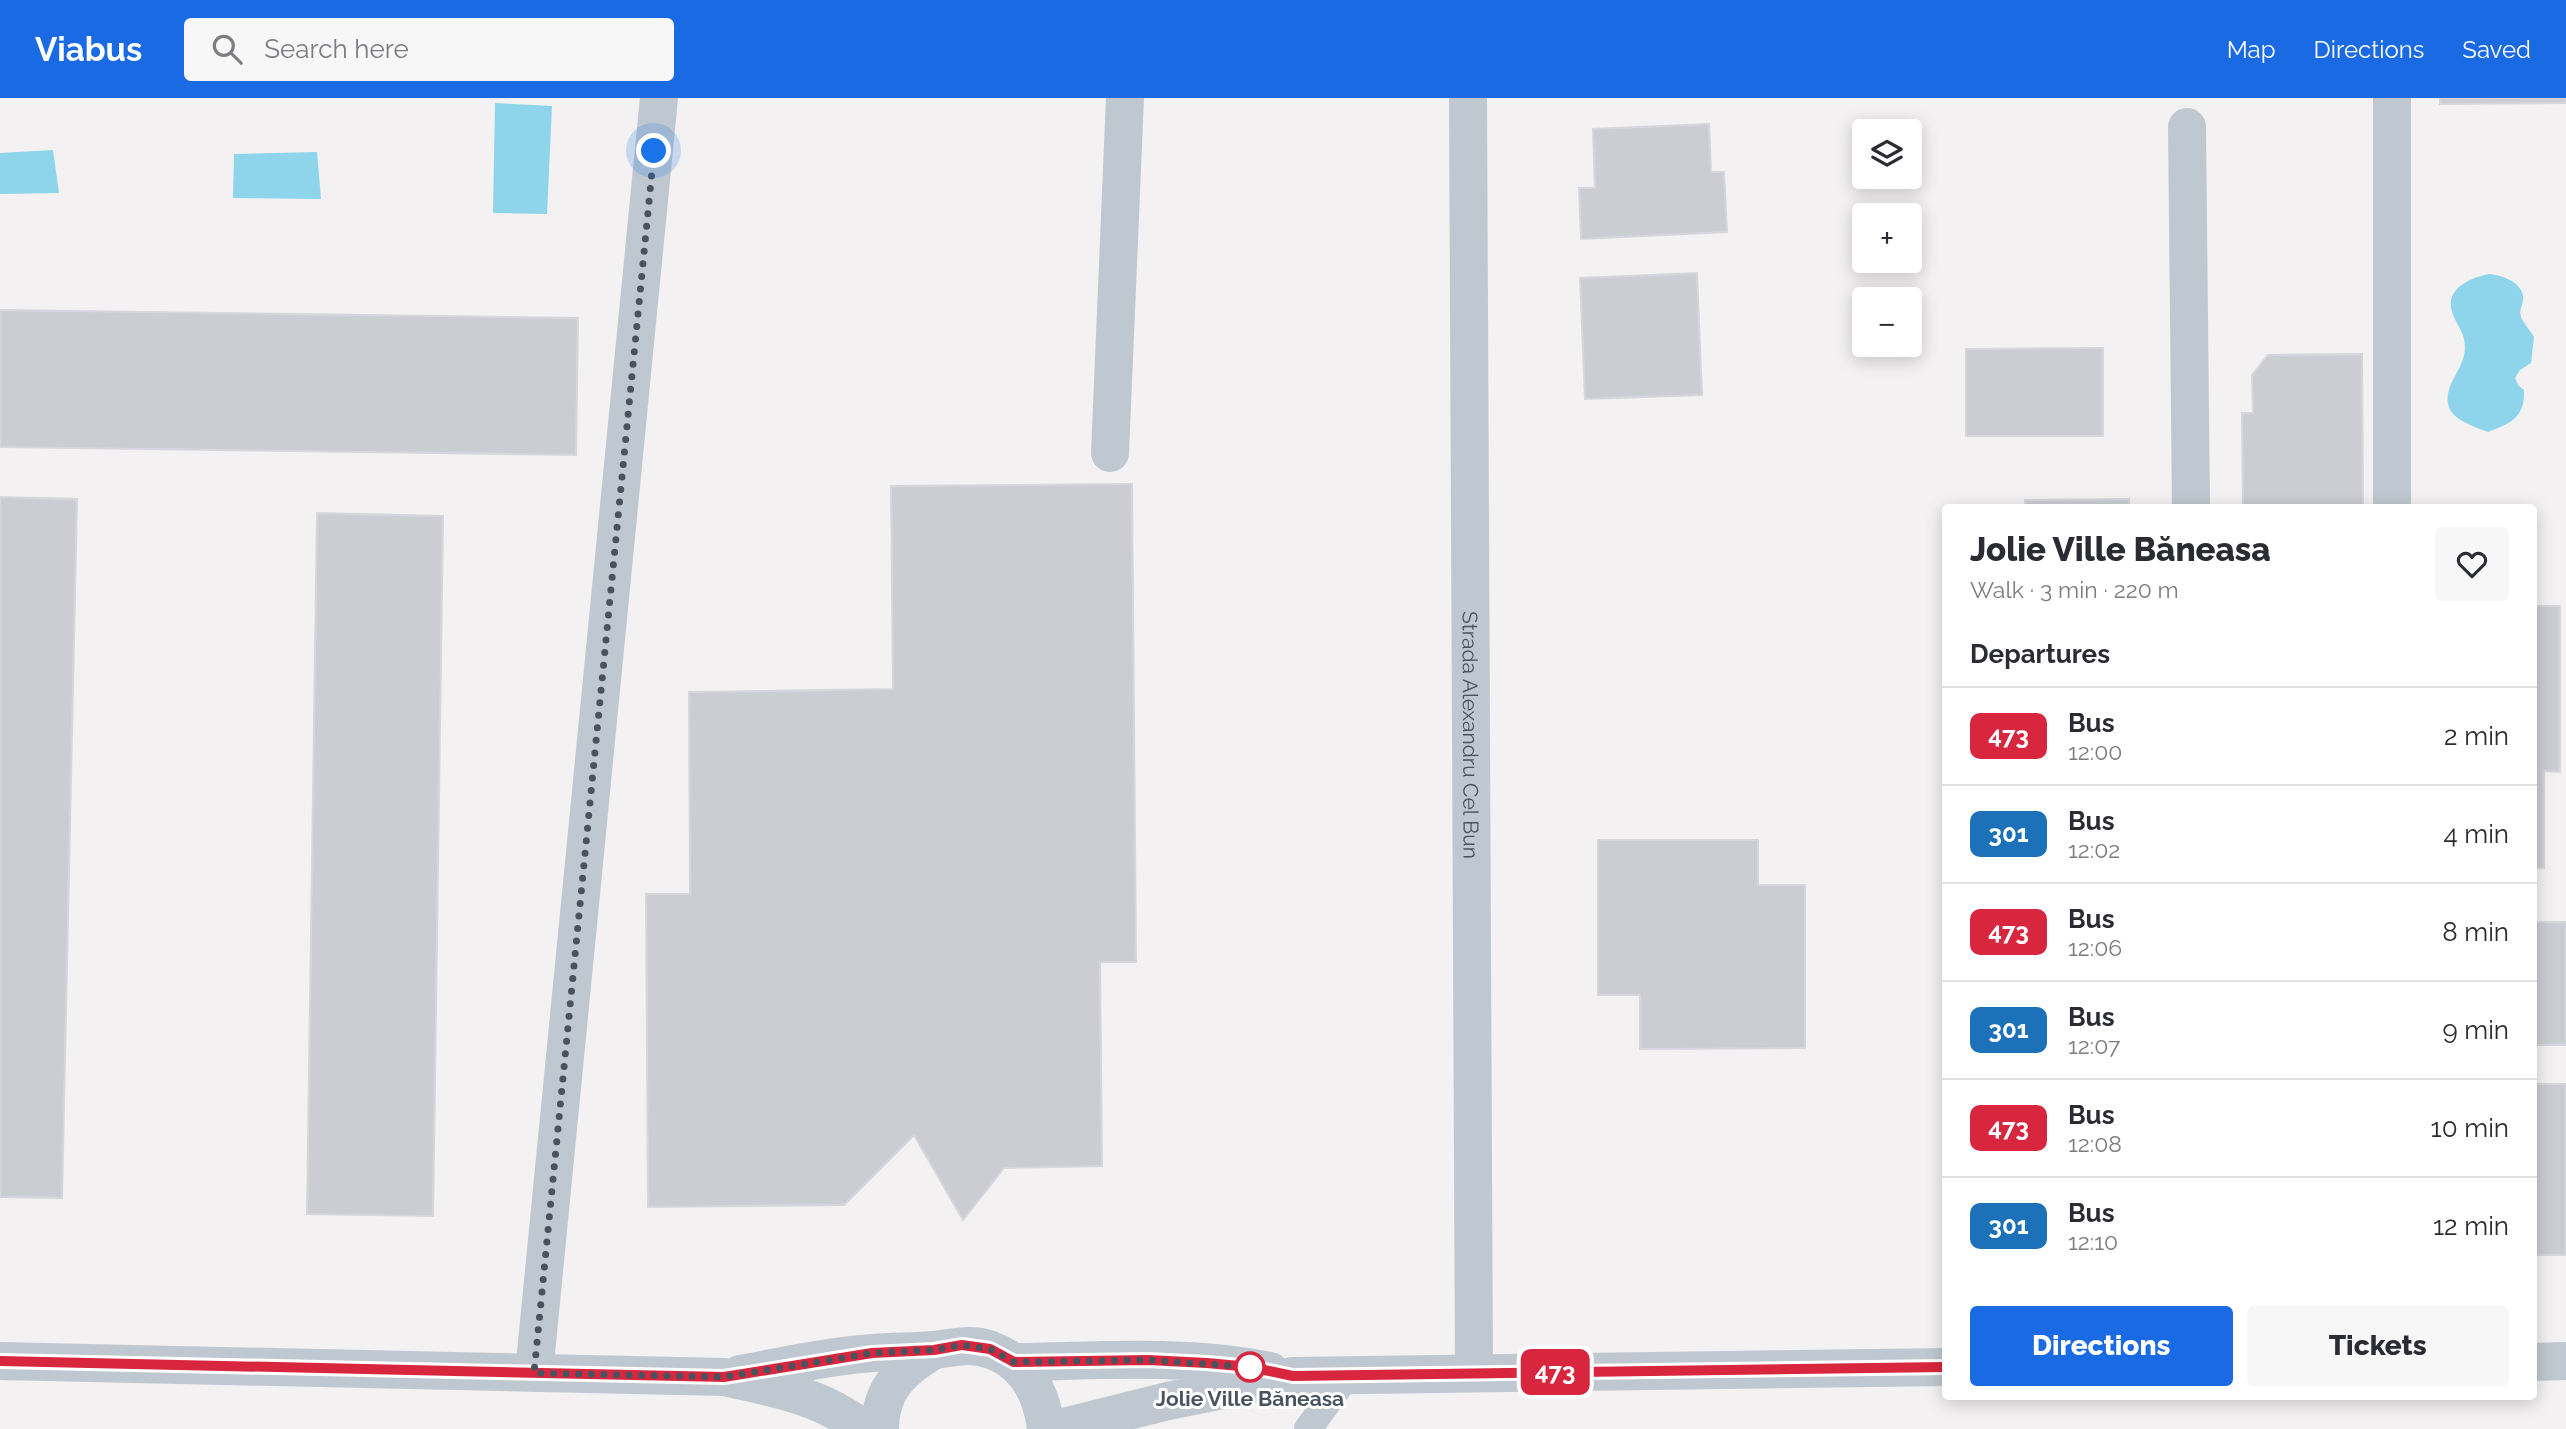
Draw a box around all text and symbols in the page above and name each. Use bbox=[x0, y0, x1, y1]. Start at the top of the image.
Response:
search box bbox=[184, 18, 674, 81]
text: Viabus bbox=[35, 30, 142, 69]
icon: search bbox=[208, 30, 246, 68]
text: Search here bbox=[264, 34, 409, 64]
text: Map bbox=[2227, 35, 2276, 64]
text: Directions bbox=[2314, 35, 2424, 64]
text: Saved bbox=[2462, 35, 2531, 64]
map controls bbox=[1852, 119, 1922, 357]
button: layers bbox=[1852, 119, 1922, 189]
your location bbox=[636, 133, 671, 168]
button: + bbox=[1852, 203, 1922, 273]
button: − bbox=[1852, 287, 1922, 357]
button: heart bbox=[2435, 527, 2509, 601]
text: Jolie Ville Băneasa bbox=[1970, 530, 2271, 569]
text: Walk · 3 min · 220 m bbox=[1970, 576, 2179, 603]
street label: Strada Alexandru Cel Bun bbox=[1458, 611, 1484, 859]
text: Departures bbox=[1970, 639, 2110, 669]
text: Bus bbox=[2068, 708, 2115, 738]
text: 473 bbox=[1988, 721, 2029, 750]
text: 2 min bbox=[2444, 721, 2509, 751]
text: 12:00 bbox=[2068, 738, 2122, 765]
text: Bus bbox=[2068, 806, 2115, 836]
text: 301 bbox=[1989, 819, 2028, 848]
text: 4 min bbox=[2443, 819, 2509, 849]
text: 12:02 bbox=[2068, 836, 2120, 863]
text: Bus bbox=[2068, 904, 2115, 934]
text: 473 bbox=[1988, 917, 2029, 946]
text: 8 min bbox=[2442, 917, 2509, 947]
text: 12:06 bbox=[2068, 934, 2122, 961]
text: Bus bbox=[2068, 1002, 2115, 1032]
text: 301 bbox=[1989, 1015, 2028, 1044]
text: 9 min bbox=[2442, 1015, 2509, 1045]
text: 12:07 bbox=[2068, 1032, 2120, 1059]
text: Bus bbox=[2068, 1100, 2115, 1130]
text: 473 bbox=[1988, 1113, 2029, 1142]
text: 10 min bbox=[2431, 1113, 2509, 1143]
text: 12:08 bbox=[2068, 1130, 2122, 1157]
text: Bus bbox=[2068, 1198, 2115, 1228]
text: 301 bbox=[1989, 1211, 2028, 1240]
text: 12 min bbox=[2433, 1211, 2509, 1241]
text: 12:10 bbox=[2068, 1228, 2118, 1255]
button: Directions bbox=[1970, 1306, 2233, 1386]
button: Tickets bbox=[2247, 1306, 2509, 1386]
line badge: 473 bbox=[1515, 1349, 1595, 1395]
marker: Jolie Ville Băneasa bbox=[1235, 1352, 1265, 1382]
text: 473 bbox=[1535, 1357, 1575, 1386]
place label: Jolie Ville Băneasa bbox=[1156, 1386, 1344, 1411]

